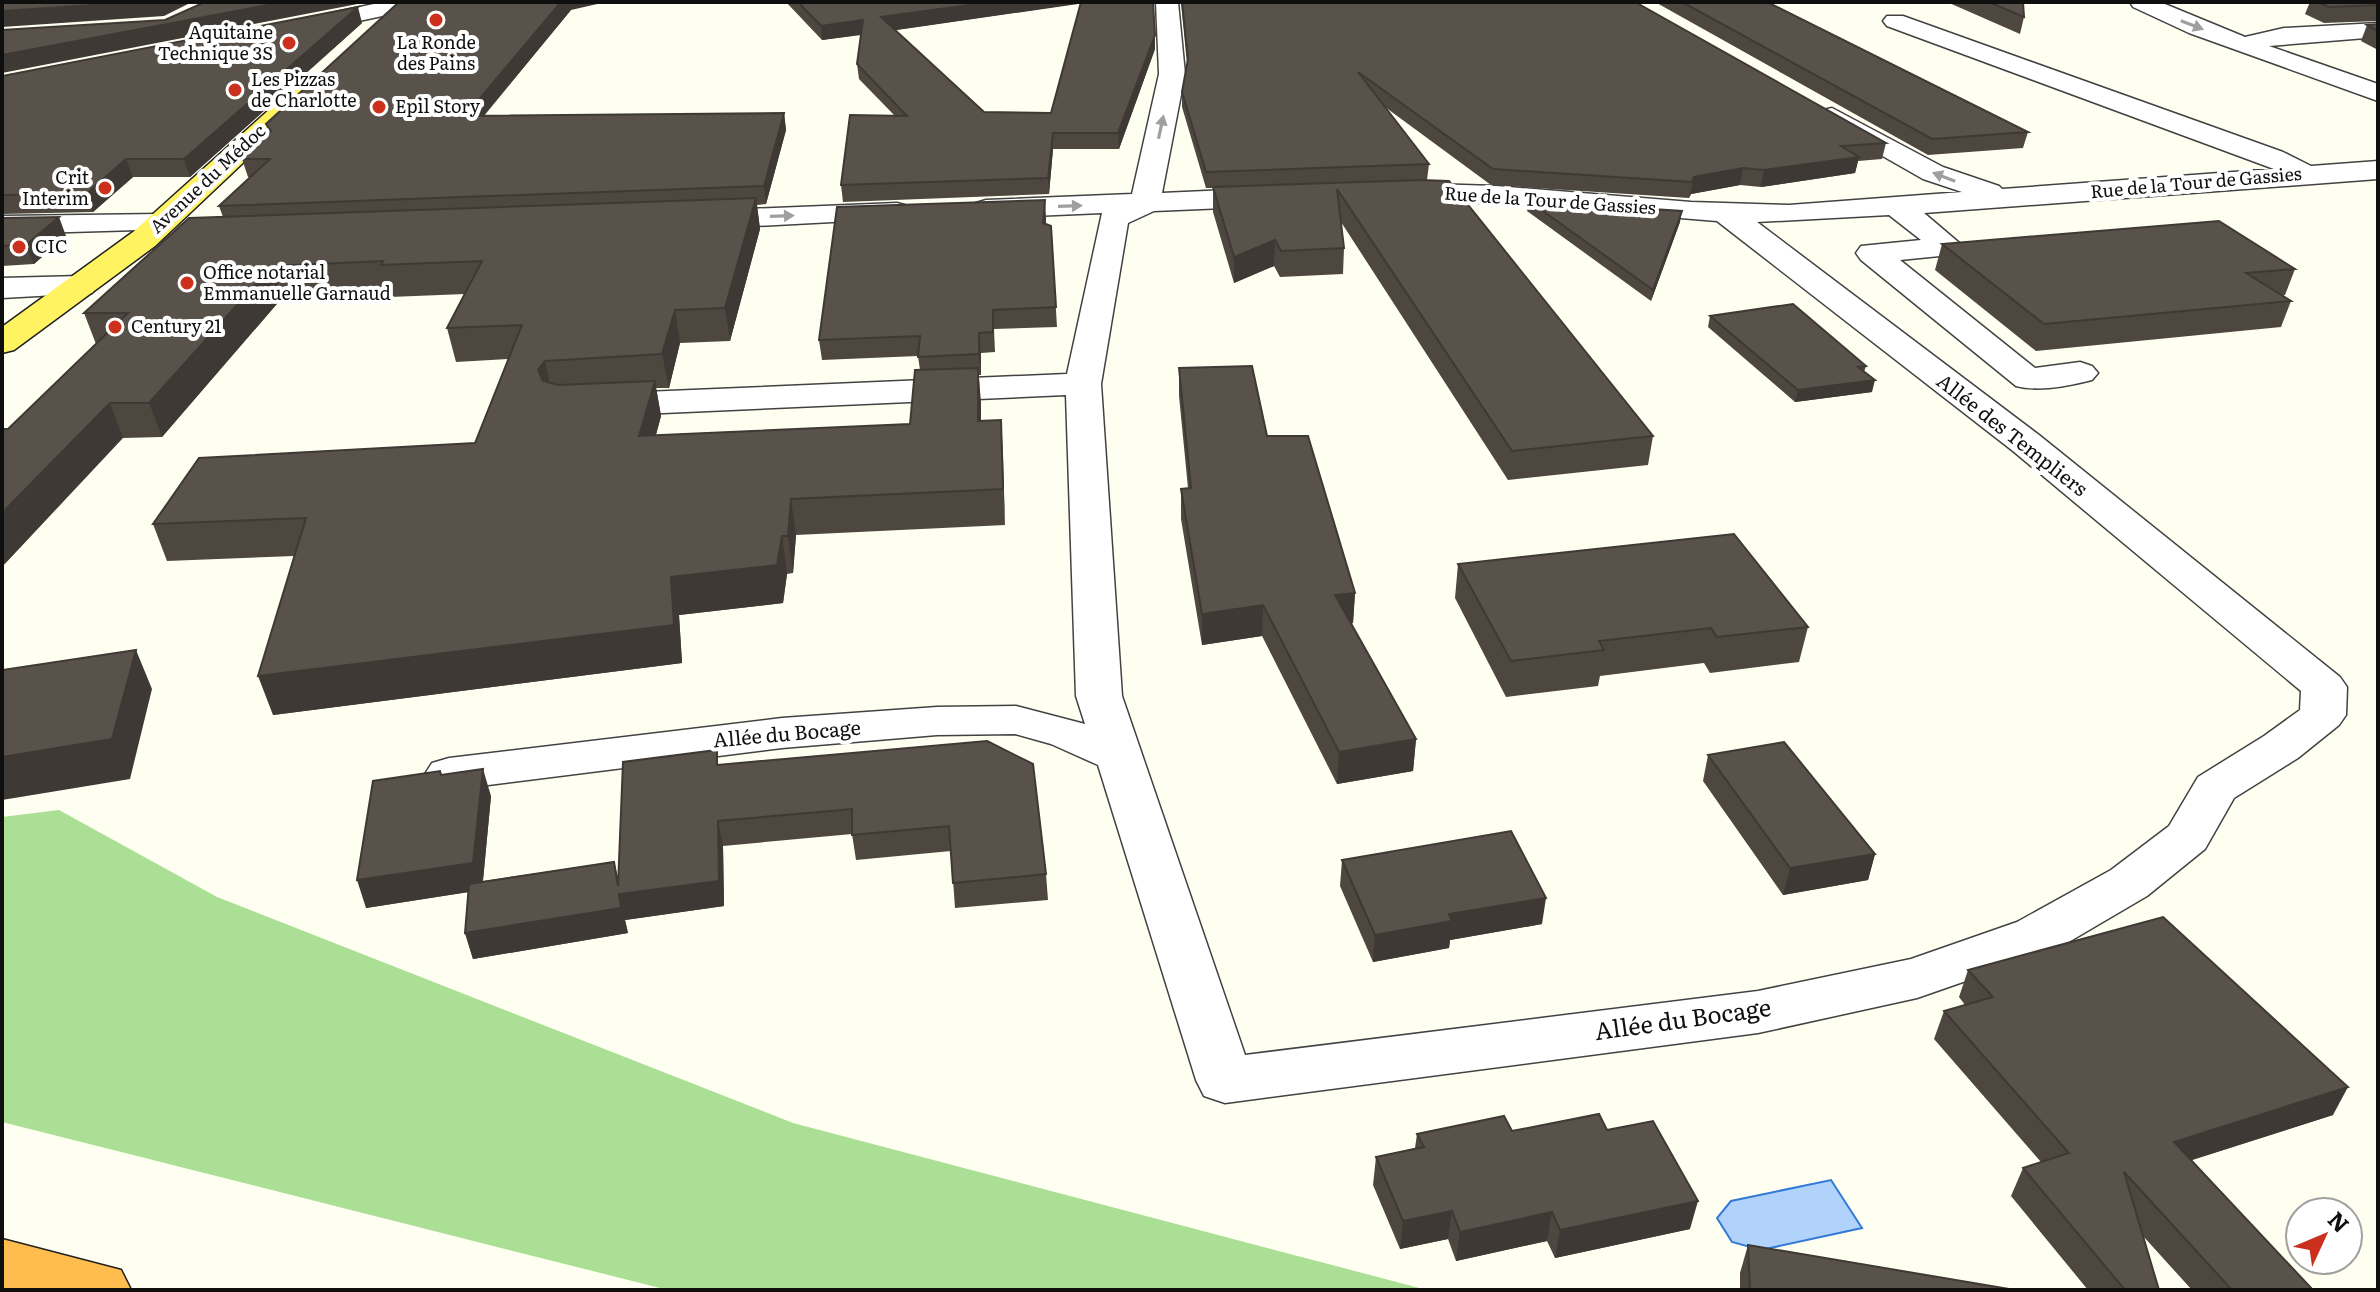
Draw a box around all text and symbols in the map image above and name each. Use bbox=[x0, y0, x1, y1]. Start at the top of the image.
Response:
marker: La Ronde des Pains bbox=[427, 11, 445, 29]
place label: Aquitaine Technique 3S bbox=[158, 18, 273, 66]
one-way arrow bbox=[2180, 19, 2204, 32]
place label: La Ronde des Pains bbox=[396, 28, 476, 76]
marker: Aquitaine Technique 3S bbox=[280, 34, 298, 52]
place label: Les Pizzas de Charlotte bbox=[251, 65, 357, 113]
marker: Les Pizzas de Charlotte bbox=[226, 81, 244, 99]
place label: Epil Story bbox=[395, 92, 481, 119]
marker: Epil Story bbox=[370, 98, 388, 116]
one-way arrow bbox=[1155, 115, 1168, 140]
street label: Avenue du Médoc bbox=[143, 117, 271, 239]
street label: Rue de la Tour de Gassies bbox=[2089, 159, 2303, 204]
place label: Crit Interim bbox=[22, 163, 90, 211]
one-way arrow bbox=[1932, 170, 1956, 183]
marker: Crit Interim bbox=[96, 179, 114, 197]
street label: Rue de la Tour de Gassies bbox=[1443, 179, 1657, 220]
one-way arrow bbox=[1058, 200, 1083, 213]
one-way arrow bbox=[770, 210, 795, 223]
place label: CIC bbox=[35, 232, 68, 259]
marker: CIC bbox=[10, 238, 28, 256]
place label: Office notarial Emmanuelle Garnaud bbox=[203, 258, 391, 306]
marker: Office notarial Emmanuelle Garnaud bbox=[178, 274, 196, 292]
place label: Century 21 bbox=[131, 312, 222, 339]
marker: Century 21 bbox=[106, 318, 124, 336]
street label: Allée des Templiers bbox=[1931, 365, 2095, 502]
street label: Allée du Bocage bbox=[712, 711, 862, 753]
street label: Allée du Bocage bbox=[1592, 988, 1773, 1047]
north arrow bbox=[2284, 1196, 2364, 1276]
text: N bbox=[2321, 1203, 2358, 1239]

